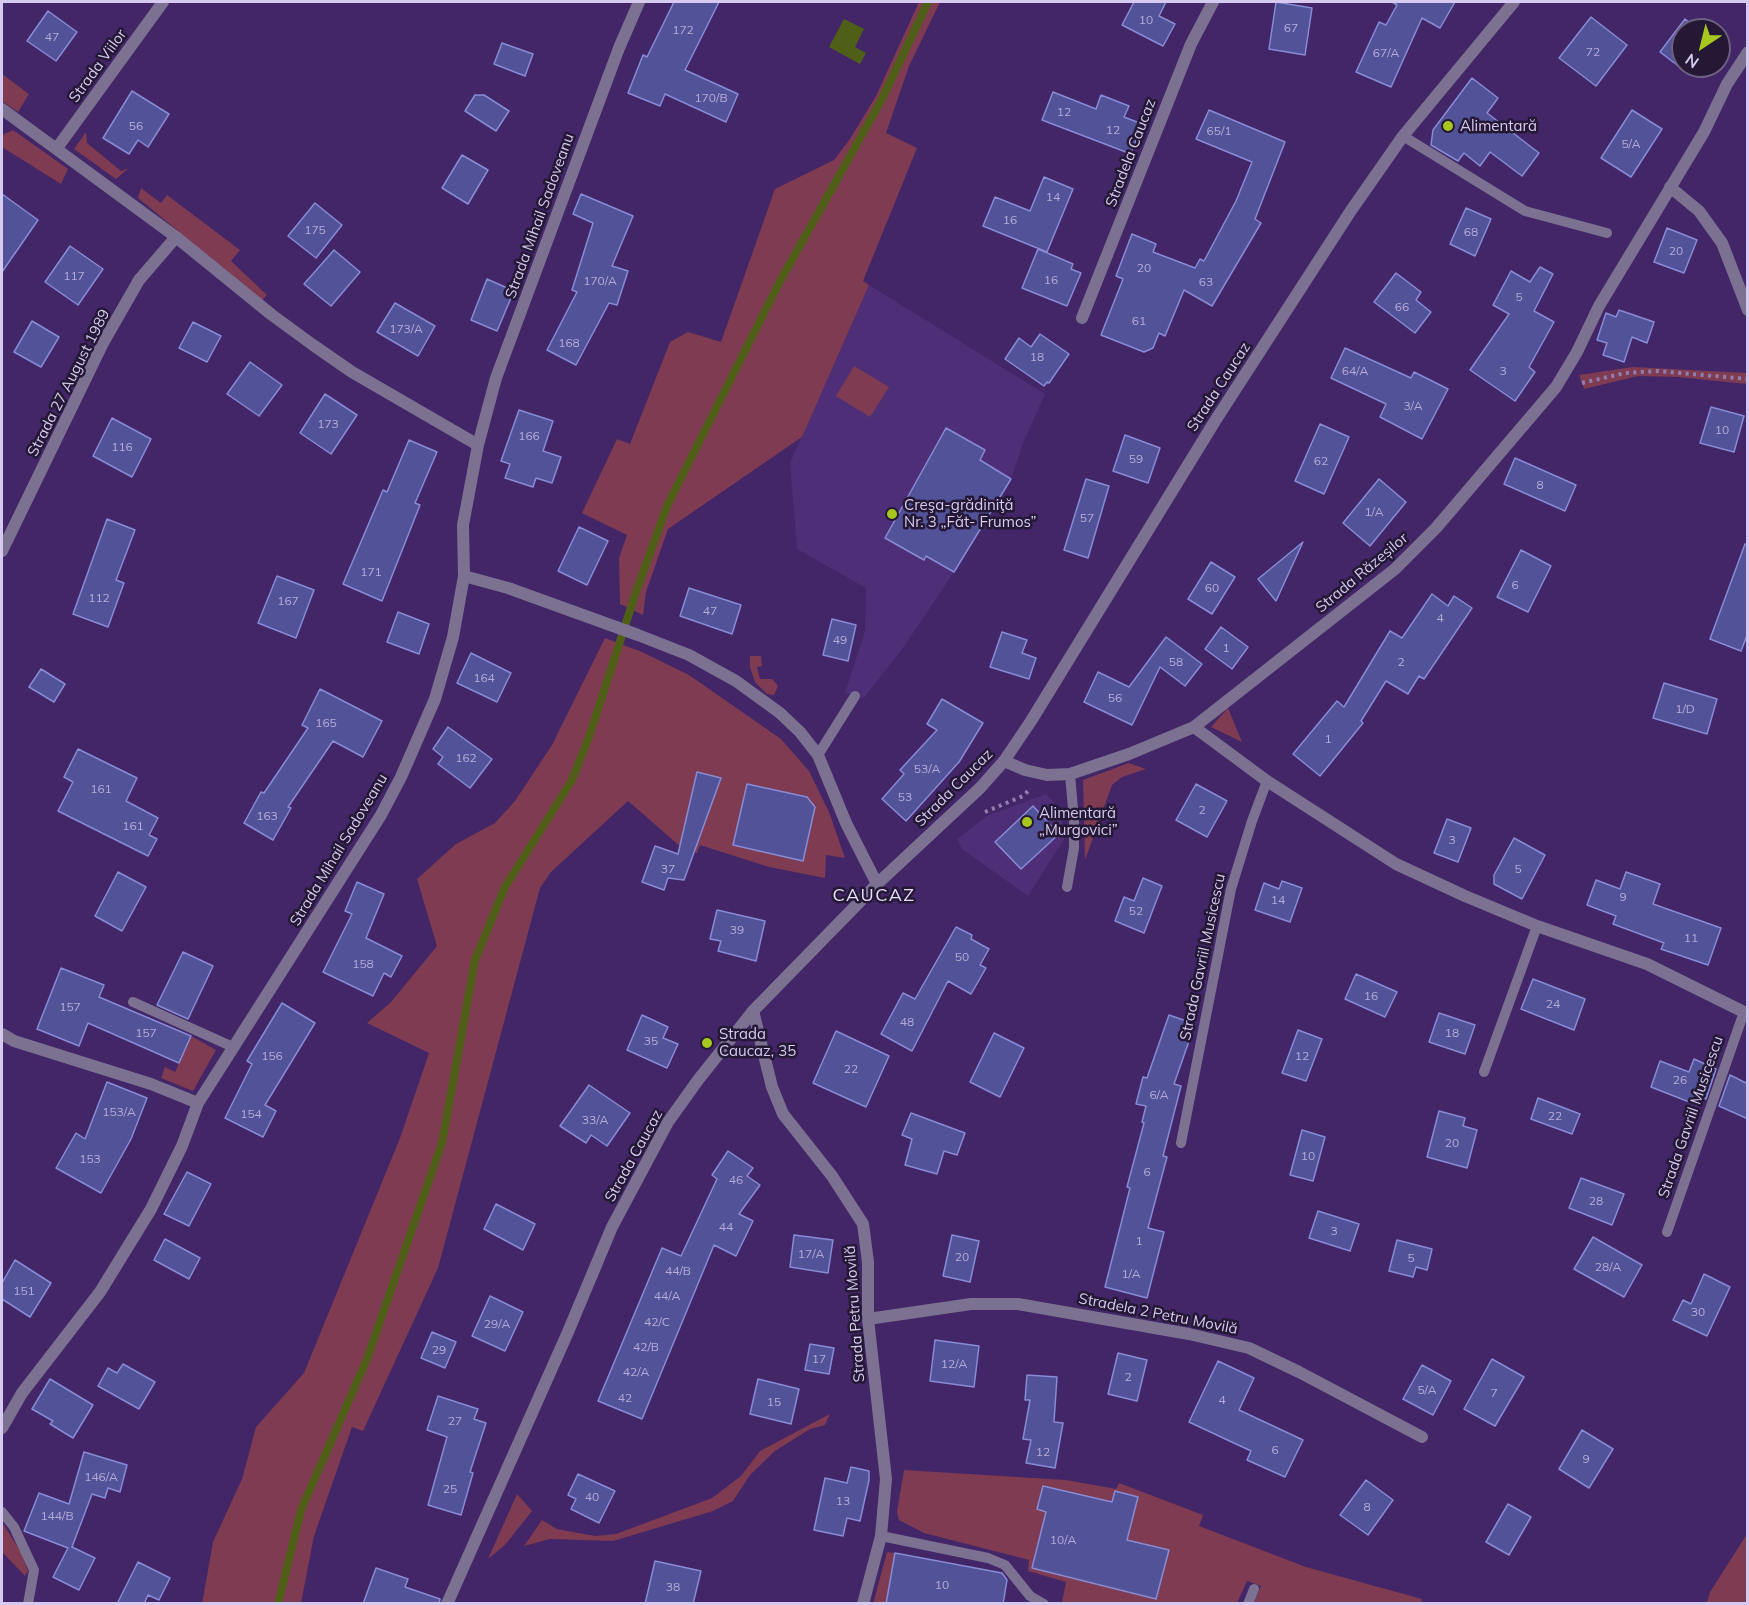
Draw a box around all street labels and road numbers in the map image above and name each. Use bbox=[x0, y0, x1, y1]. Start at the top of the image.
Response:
street label: Strada Viilor bbox=[65, 26, 131, 106]
street label: Stradela Caucaz bbox=[1102, 96, 1160, 210]
street label: Strada Mihail Sadoveanu bbox=[502, 131, 578, 301]
street label: Strada 27 August 1989 bbox=[24, 306, 114, 460]
street label: Strada Caucaz bbox=[1183, 339, 1255, 435]
street label: Strada Răzeșilor bbox=[1312, 529, 1412, 617]
street label: Strada Caucaz bbox=[911, 745, 997, 831]
street label: Strada Mihail Sadoveanu bbox=[286, 771, 392, 929]
street label: Strada Gavriil Musicescu bbox=[1176, 872, 1230, 1042]
street label: Strada Gavriil Musicescu bbox=[1655, 1034, 1727, 1200]
street label: Strada Caucaz bbox=[601, 1107, 667, 1205]
street label: Strada Petru Movilă bbox=[841, 1245, 869, 1383]
street label: Stradela 2 Petru Movilă bbox=[1077, 1290, 1239, 1338]

